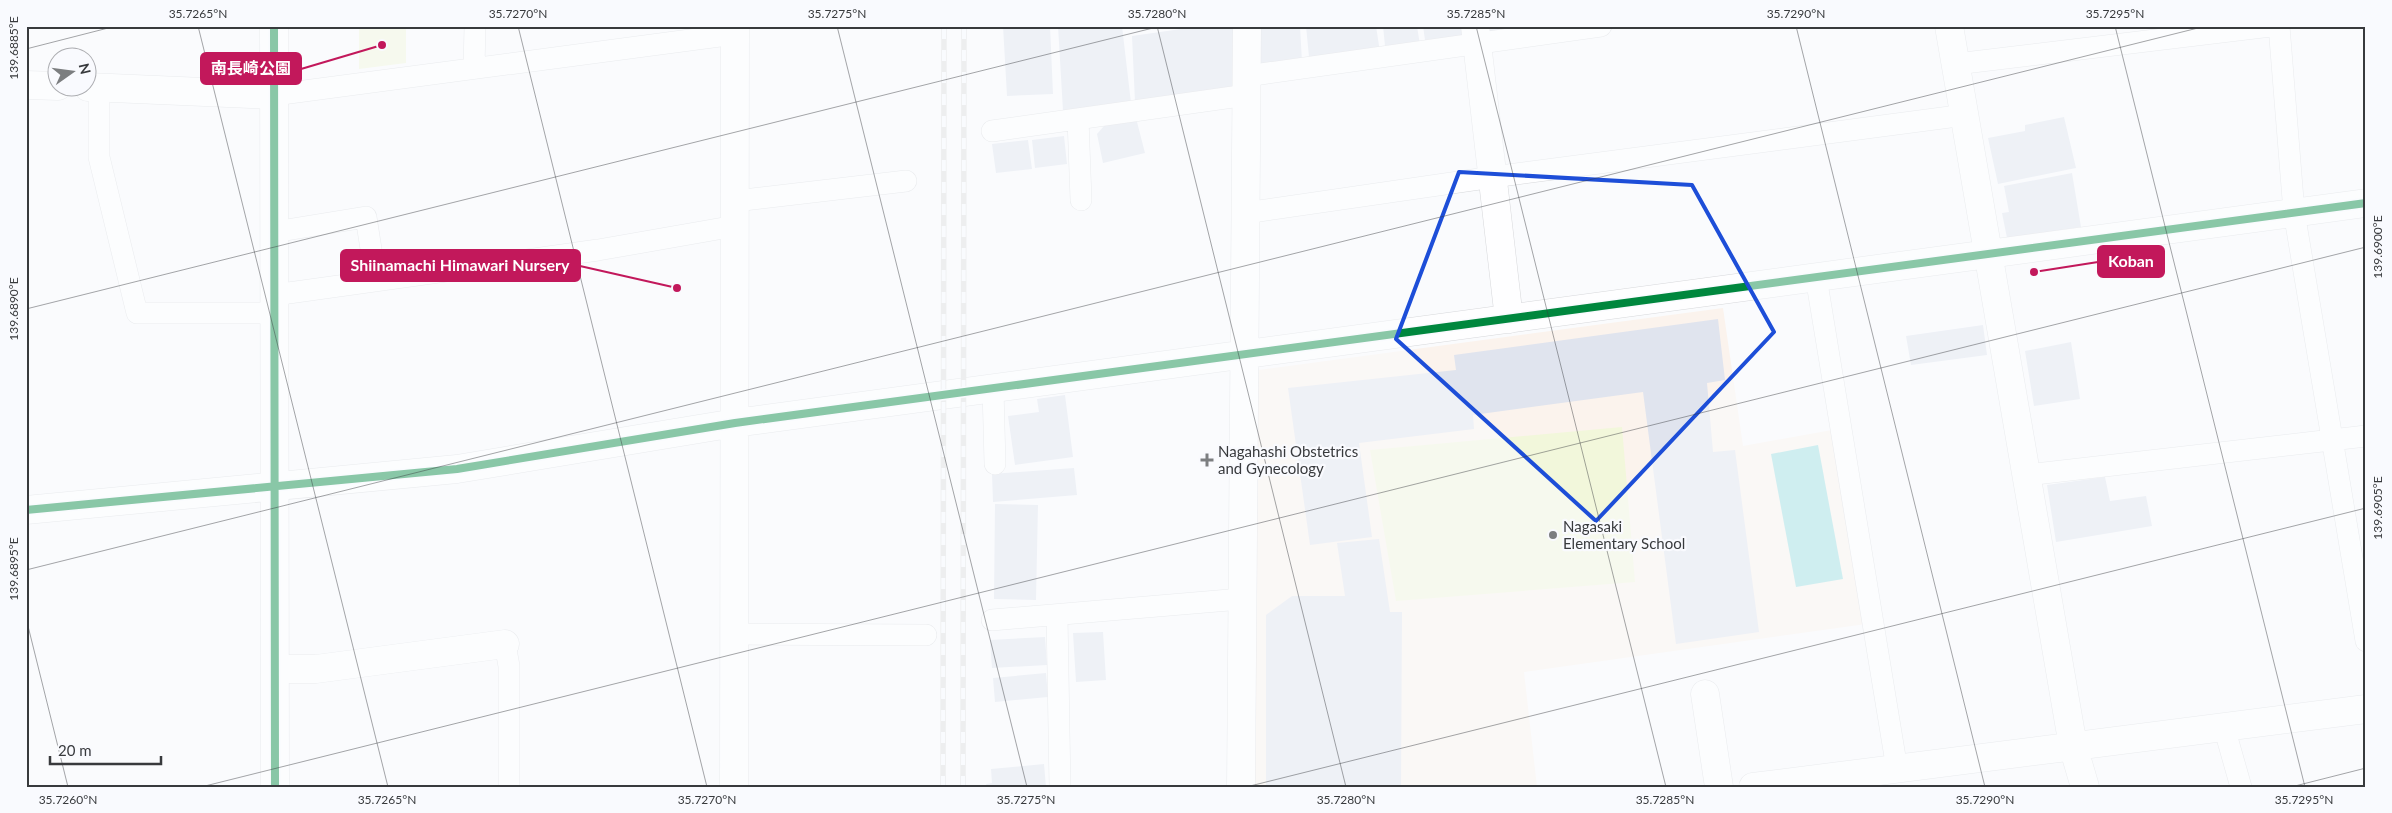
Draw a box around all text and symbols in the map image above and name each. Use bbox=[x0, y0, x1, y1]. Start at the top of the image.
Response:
text: 35.7265°N bbox=[169, 6, 227, 21]
text: 35.7270°N bbox=[489, 6, 547, 21]
text: 35.7275°N bbox=[808, 6, 866, 21]
text: 35.7280°N bbox=[1128, 6, 1186, 21]
text: 35.7285°N bbox=[1447, 6, 1505, 21]
text: 35.7290°N bbox=[1767, 6, 1825, 21]
text: 35.7295°N bbox=[2086, 6, 2144, 21]
text: 139.6885°E bbox=[6, 16, 21, 80]
north arrow bbox=[48, 48, 98, 98]
callout: 南長崎公園 bbox=[201, 53, 301, 84]
text: 南長崎公園 bbox=[211, 58, 291, 77]
text: N bbox=[76, 61, 95, 76]
text: 139.6900°E bbox=[2370, 215, 2385, 279]
callout: Koban bbox=[2098, 246, 2164, 277]
callout: Shiinamachi Himawari Nursery bbox=[341, 250, 580, 281]
text: Koban bbox=[2108, 251, 2154, 270]
text: Shiinamachi Himawari Nursery bbox=[351, 255, 570, 274]
text: 139.6890°E bbox=[6, 277, 21, 341]
place label: Nagahashi Obstetrics and Gynecology bbox=[1218, 442, 1358, 477]
marker: Nagahashi Obstetrics and Gynecology bbox=[1200, 453, 1214, 467]
text: 139.6905°E bbox=[2370, 476, 2385, 540]
place label: Nagasaki Elementary School bbox=[1563, 517, 1685, 552]
marker: Nagasaki Elementary School bbox=[1547, 529, 1559, 541]
text: 139.6895°E bbox=[6, 537, 21, 601]
scale bar bbox=[50, 733, 161, 765]
text: 20 m bbox=[58, 741, 92, 759]
text: 35.7260°N bbox=[39, 792, 97, 807]
text: 35.7265°N bbox=[358, 792, 416, 807]
text: 35.7270°N bbox=[678, 792, 736, 807]
text: 35.7275°N bbox=[997, 792, 1055, 807]
text: 35.7280°N bbox=[1317, 792, 1375, 807]
text: 35.7285°N bbox=[1636, 792, 1694, 807]
text: 35.7290°N bbox=[1956, 792, 2014, 807]
text: 35.7295°N bbox=[2275, 792, 2333, 807]

